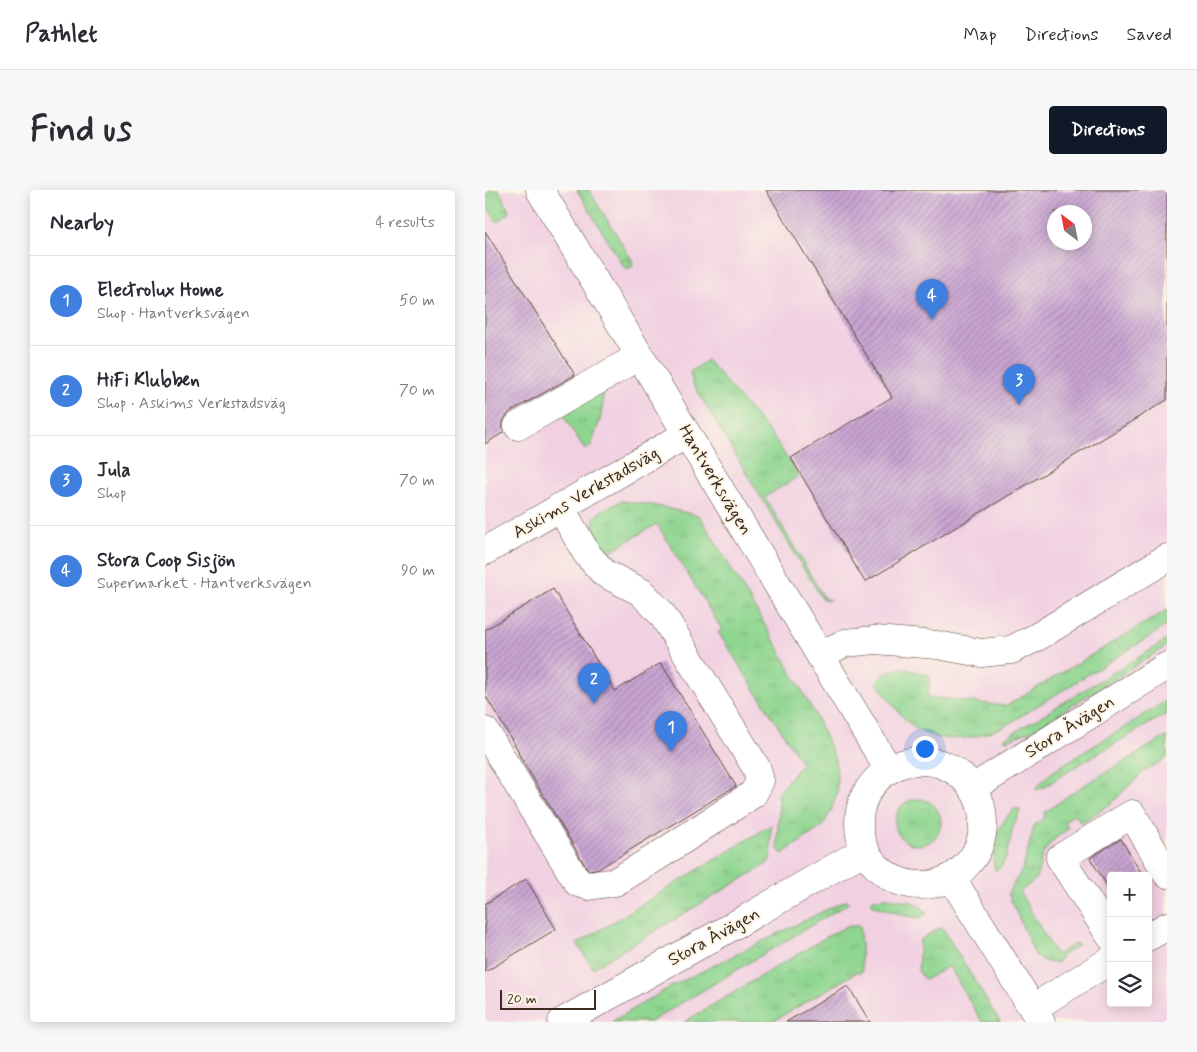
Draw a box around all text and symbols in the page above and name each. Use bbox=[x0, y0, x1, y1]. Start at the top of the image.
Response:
text: Pathlet bbox=[25, 19, 97, 50]
text: Map bbox=[964, 23, 997, 47]
text: Directions bbox=[1025, 23, 1099, 47]
text: Saved bbox=[1127, 23, 1172, 47]
button: Directions bbox=[1049, 106, 1167, 154]
text: Find us bbox=[30, 107, 132, 153]
north arrow bbox=[1047, 205, 1092, 250]
text: Nearby bbox=[50, 209, 114, 237]
text: 4 results bbox=[375, 212, 435, 233]
text: Electrolux Home bbox=[97, 278, 224, 303]
pin: 4 bbox=[916, 279, 948, 320]
text: 1 bbox=[62, 290, 70, 311]
text: 50 m bbox=[399, 290, 435, 311]
text: Shop · Hantverksvägen bbox=[97, 303, 250, 324]
pin: 3 bbox=[1003, 364, 1035, 405]
text: HiFi Klubben bbox=[97, 368, 200, 393]
text: 2 bbox=[62, 380, 70, 401]
text: 70 m bbox=[399, 380, 435, 401]
text: Shop · Askims Verkstadsväg bbox=[97, 393, 286, 414]
street label: Hantverksvägen bbox=[673, 420, 757, 540]
street label: Askims Verkstadsväg bbox=[508, 441, 664, 545]
text: Jula bbox=[97, 458, 131, 483]
text: 3 bbox=[62, 470, 70, 491]
text: 70 m bbox=[399, 470, 435, 491]
text: Shop bbox=[97, 483, 126, 504]
text: Stora Coop Sisjön bbox=[97, 548, 235, 573]
text: 4 bbox=[61, 560, 71, 581]
text: 90 m bbox=[401, 560, 435, 581]
text: Supermarket · Hantverksvägen bbox=[97, 573, 312, 594]
pin: 2 bbox=[578, 663, 610, 704]
street label: Stora Åvägen bbox=[1021, 690, 1119, 764]
pin: 1 bbox=[655, 711, 687, 752]
your location bbox=[912, 736, 938, 762]
map controls bbox=[1107, 872, 1152, 1007]
button: + bbox=[1107, 872, 1152, 917]
street label: Stora Åvägen bbox=[664, 902, 764, 972]
button: − bbox=[1107, 917, 1152, 962]
button: layers bbox=[1107, 962, 1152, 1007]
scale bar bbox=[500, 987, 596, 1010]
text: 20 m bbox=[507, 990, 537, 1008]

